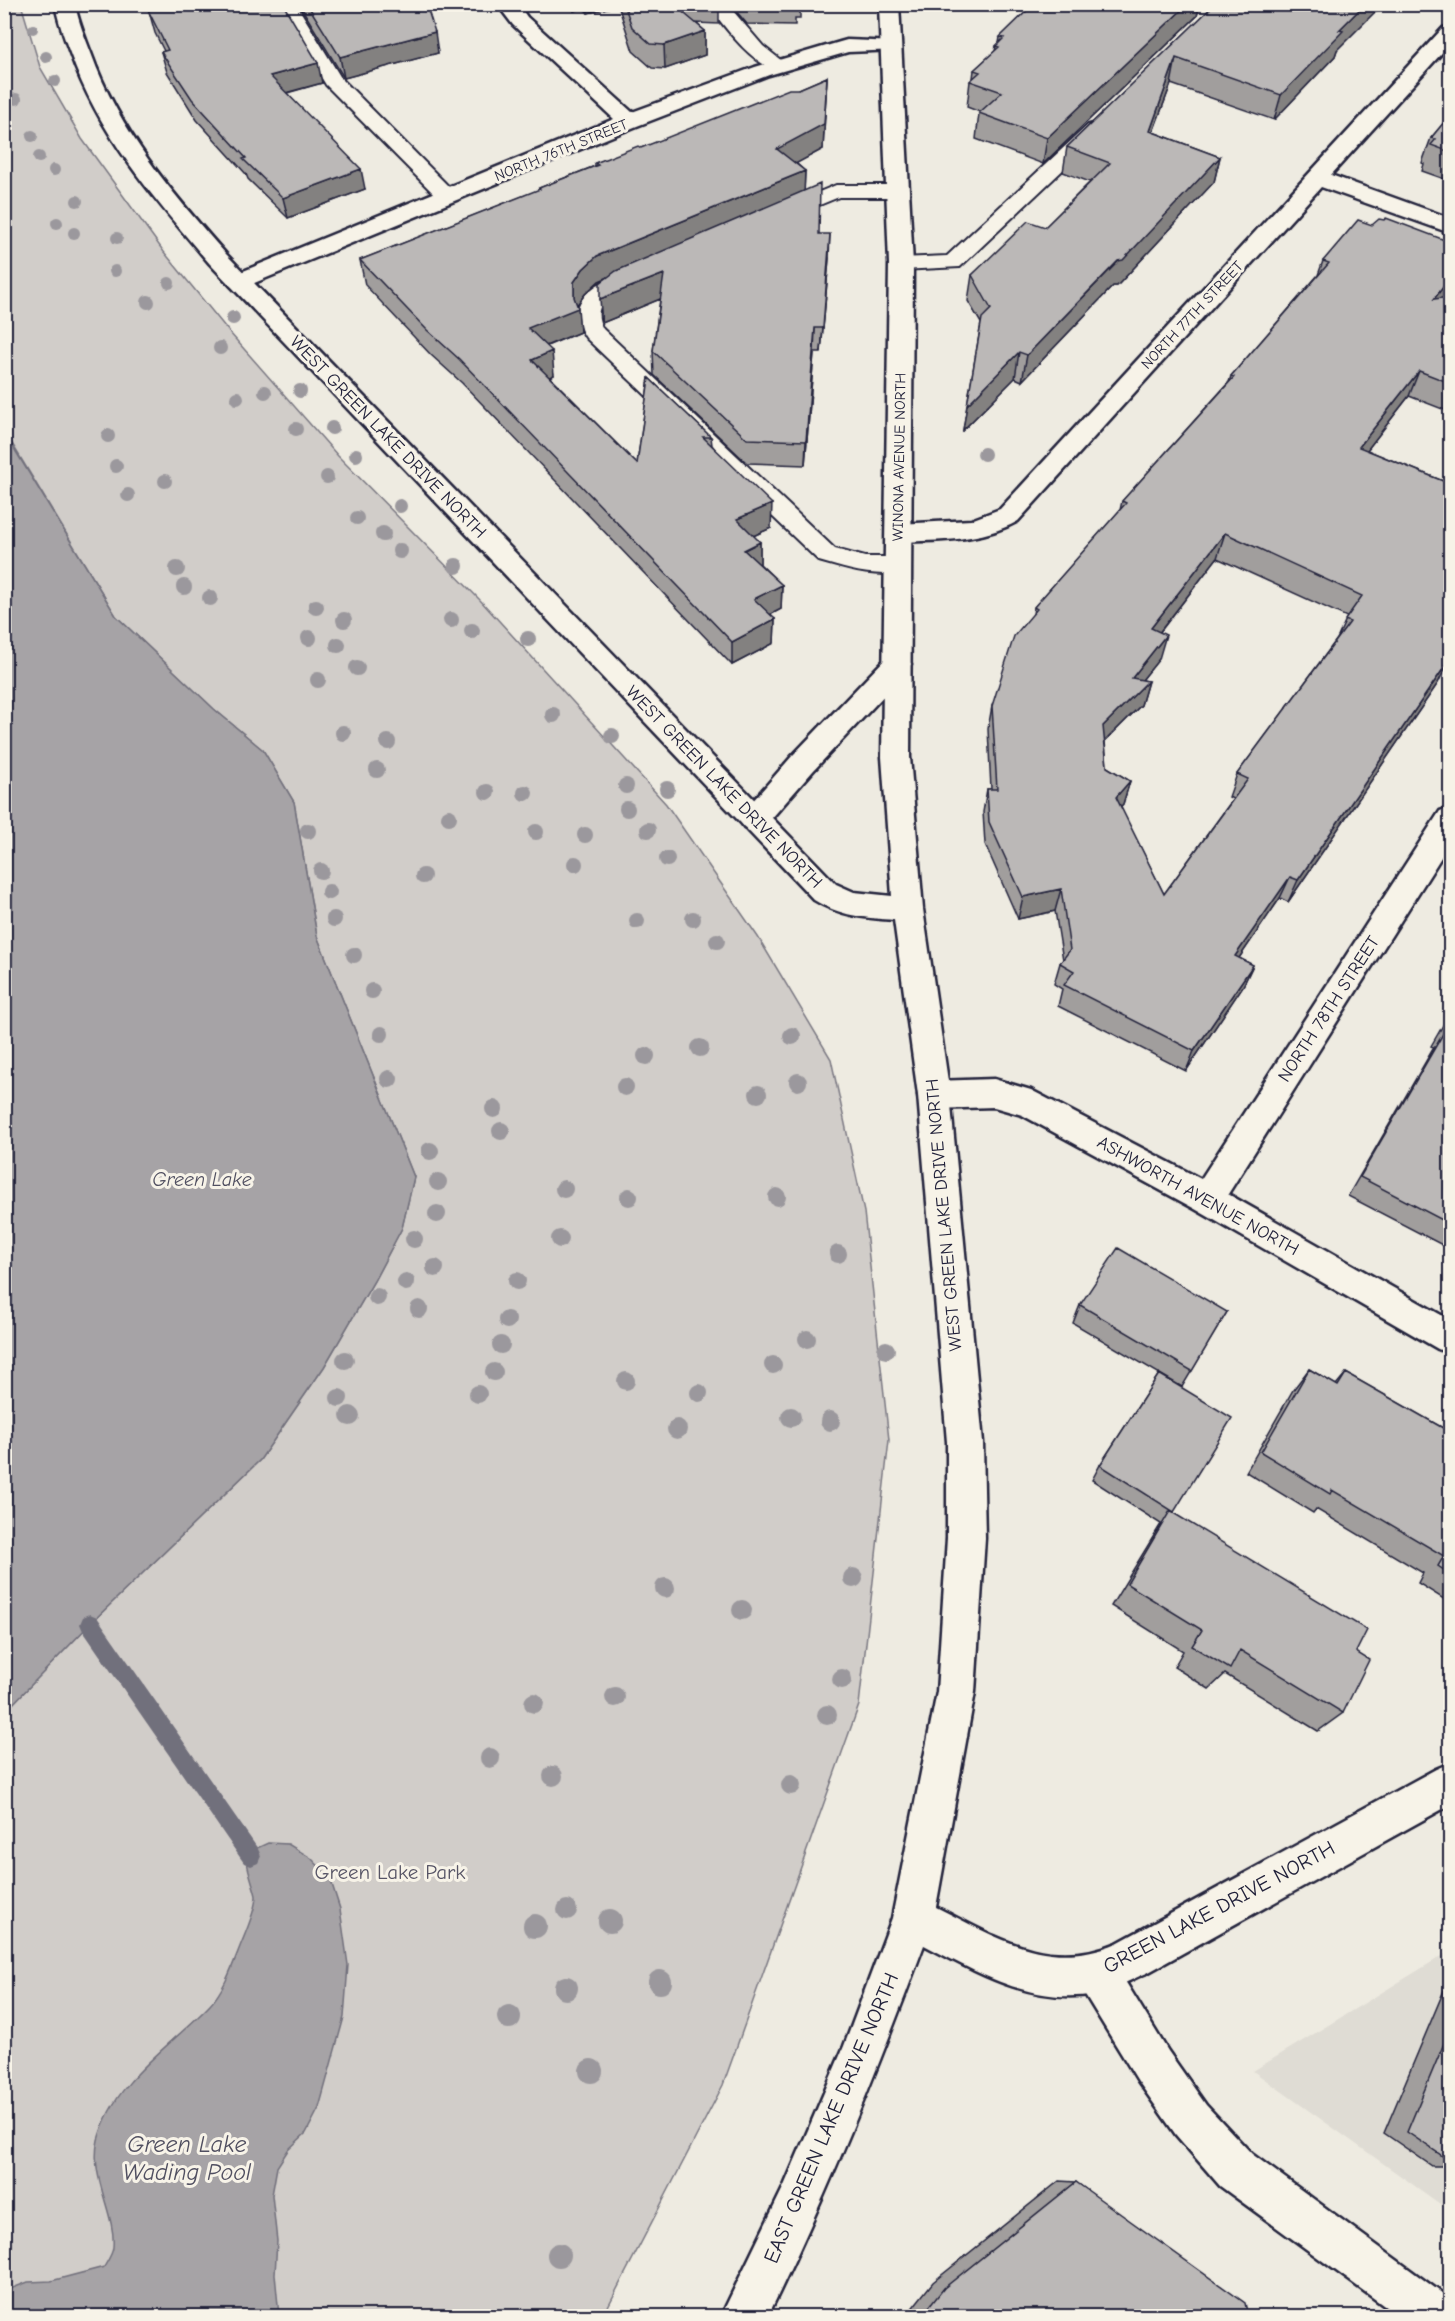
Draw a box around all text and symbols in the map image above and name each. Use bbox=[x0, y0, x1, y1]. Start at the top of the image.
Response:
street label: NORTH 76TH STREET bbox=[492, 115, 630, 185]
street label: NORTH 77TH STREET bbox=[1137, 257, 1247, 373]
street label: WEST GREEN LAKE DRIVE NORTH bbox=[285, 331, 491, 543]
street label: WINONA AVENUE NORTH bbox=[889, 373, 909, 541]
street label: WEST GREEN LAKE DRIVE NORTH bbox=[621, 681, 827, 893]
street label: NORTH 78TH STREET bbox=[1274, 932, 1384, 1086]
street label: WEST GREEN LAKE DRIVE NORTH bbox=[922, 1078, 966, 1352]
street label: ASHWORTH AVENUE NORTH bbox=[1094, 1132, 1302, 1260]
water label: Green Lake bbox=[152, 1168, 252, 1191]
street label: GREEN LAKE DRIVE NORTH bbox=[1099, 1836, 1339, 1978]
park label: Green Lake Park bbox=[314, 1860, 466, 1884]
street label: EAST GREEN LAKE DRIVE NORTH bbox=[759, 1969, 903, 2267]
water label: Green Lake Wading Pool bbox=[123, 2130, 252, 2186]

